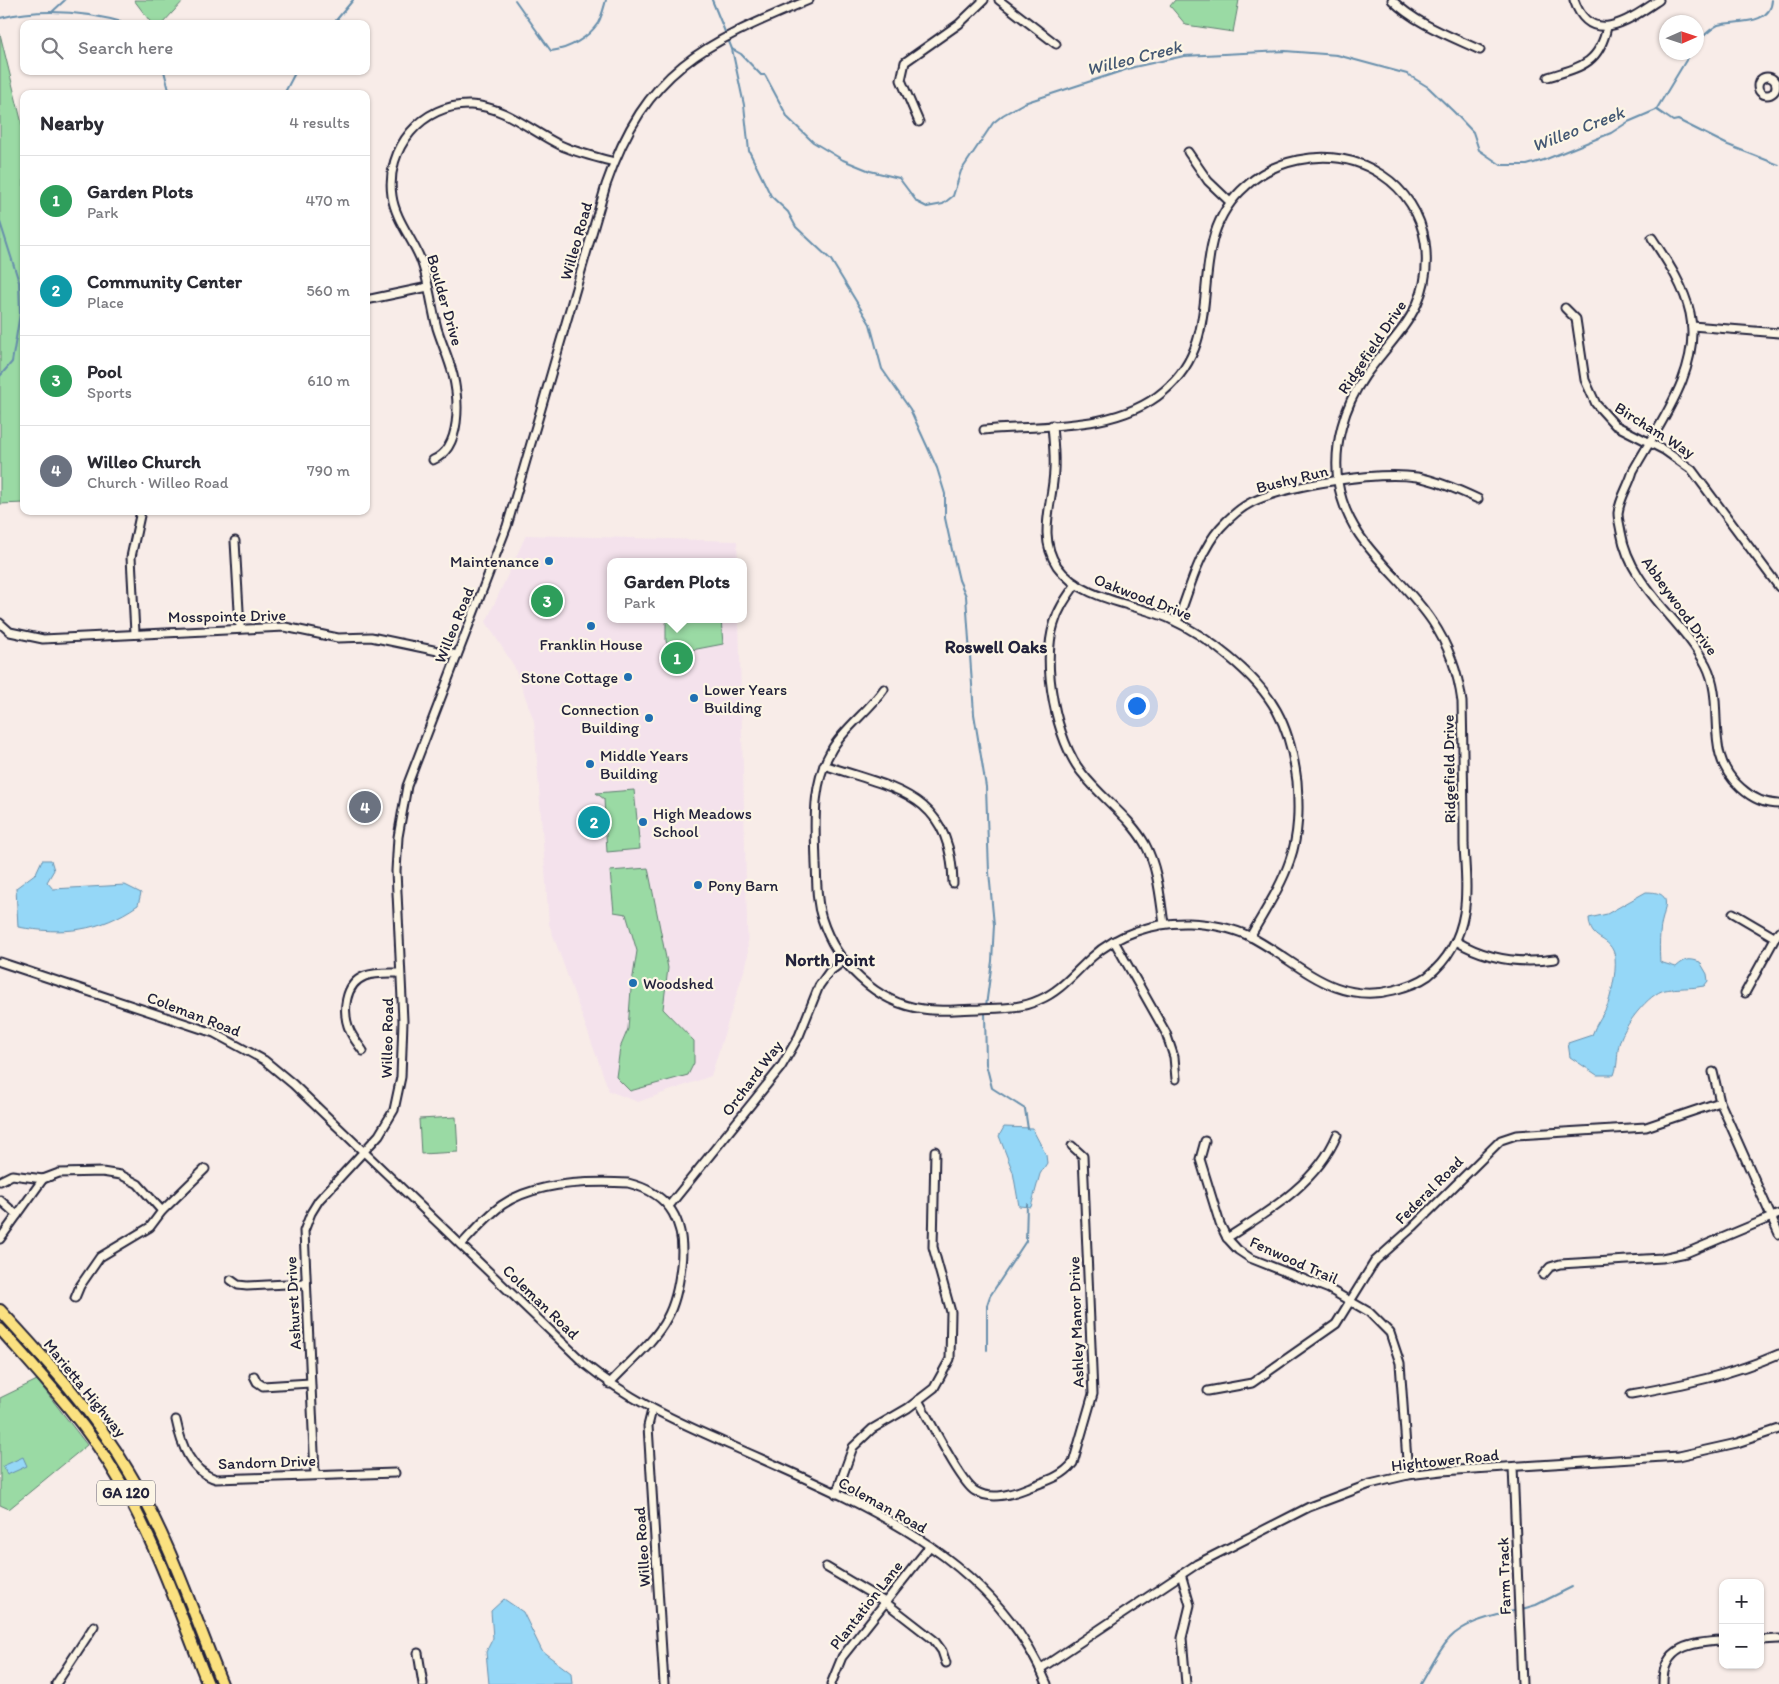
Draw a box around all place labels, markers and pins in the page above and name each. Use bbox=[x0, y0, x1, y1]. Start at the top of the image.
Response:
place label: Maintenance bbox=[450, 552, 539, 571]
marker: Maintenance bbox=[543, 555, 555, 567]
pin: 3 bbox=[531, 582, 563, 620]
marker: Franklin House bbox=[585, 620, 597, 632]
place label: Franklin House bbox=[539, 635, 643, 654]
pin: 1 bbox=[661, 639, 693, 677]
place label: Stone Cottage bbox=[521, 668, 618, 687]
marker: Stone Cottage bbox=[622, 671, 634, 683]
place label: Lower Years Building bbox=[704, 680, 787, 717]
marker: Lower Years Building bbox=[688, 692, 700, 704]
place label: Connection Building bbox=[561, 700, 640, 737]
marker: Connection Building bbox=[643, 712, 655, 724]
place label: Middle Years Building bbox=[600, 746, 688, 783]
marker: Middle Years Building bbox=[584, 758, 596, 770]
pin: 4 bbox=[349, 788, 381, 826]
pin: 2 bbox=[578, 803, 610, 841]
place label: High Meadows School bbox=[653, 804, 752, 841]
marker: High Meadows School bbox=[637, 816, 649, 828]
place label: Pony Barn bbox=[708, 876, 778, 895]
marker: Pony Barn bbox=[692, 879, 704, 891]
place label: Woodshed bbox=[643, 974, 714, 993]
marker: Woodshed bbox=[627, 977, 639, 989]

